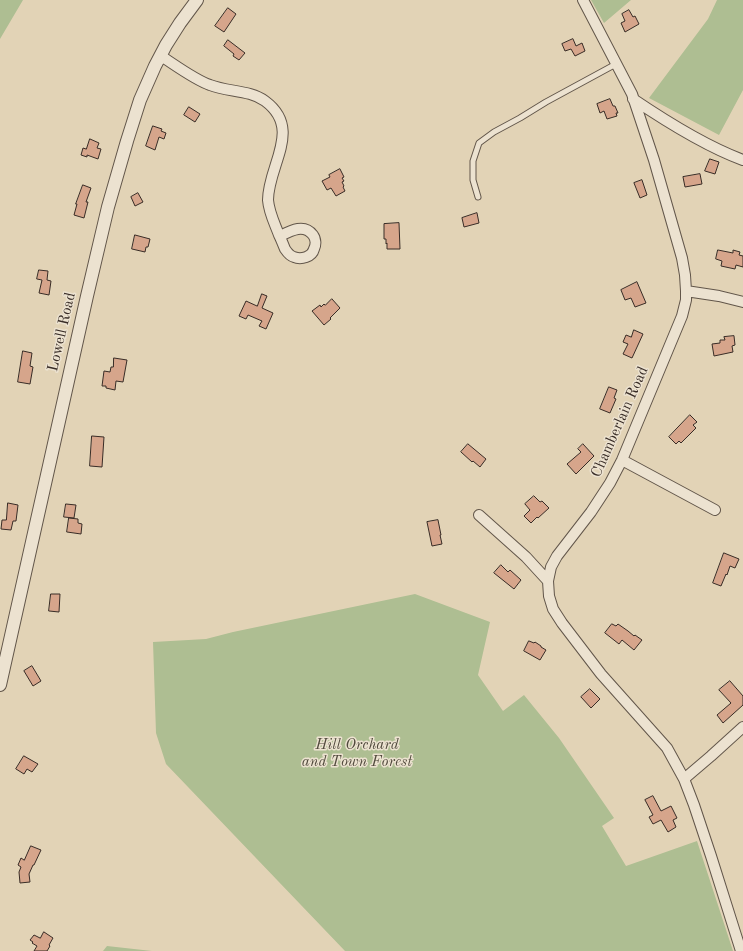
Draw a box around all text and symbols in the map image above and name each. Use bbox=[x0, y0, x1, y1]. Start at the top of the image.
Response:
street label: Lowell Road bbox=[44, 291, 80, 373]
street label: Chamberlain Road bbox=[587, 364, 653, 480]
park label: Hill Orchard and Town Forest bbox=[302, 736, 412, 771]

